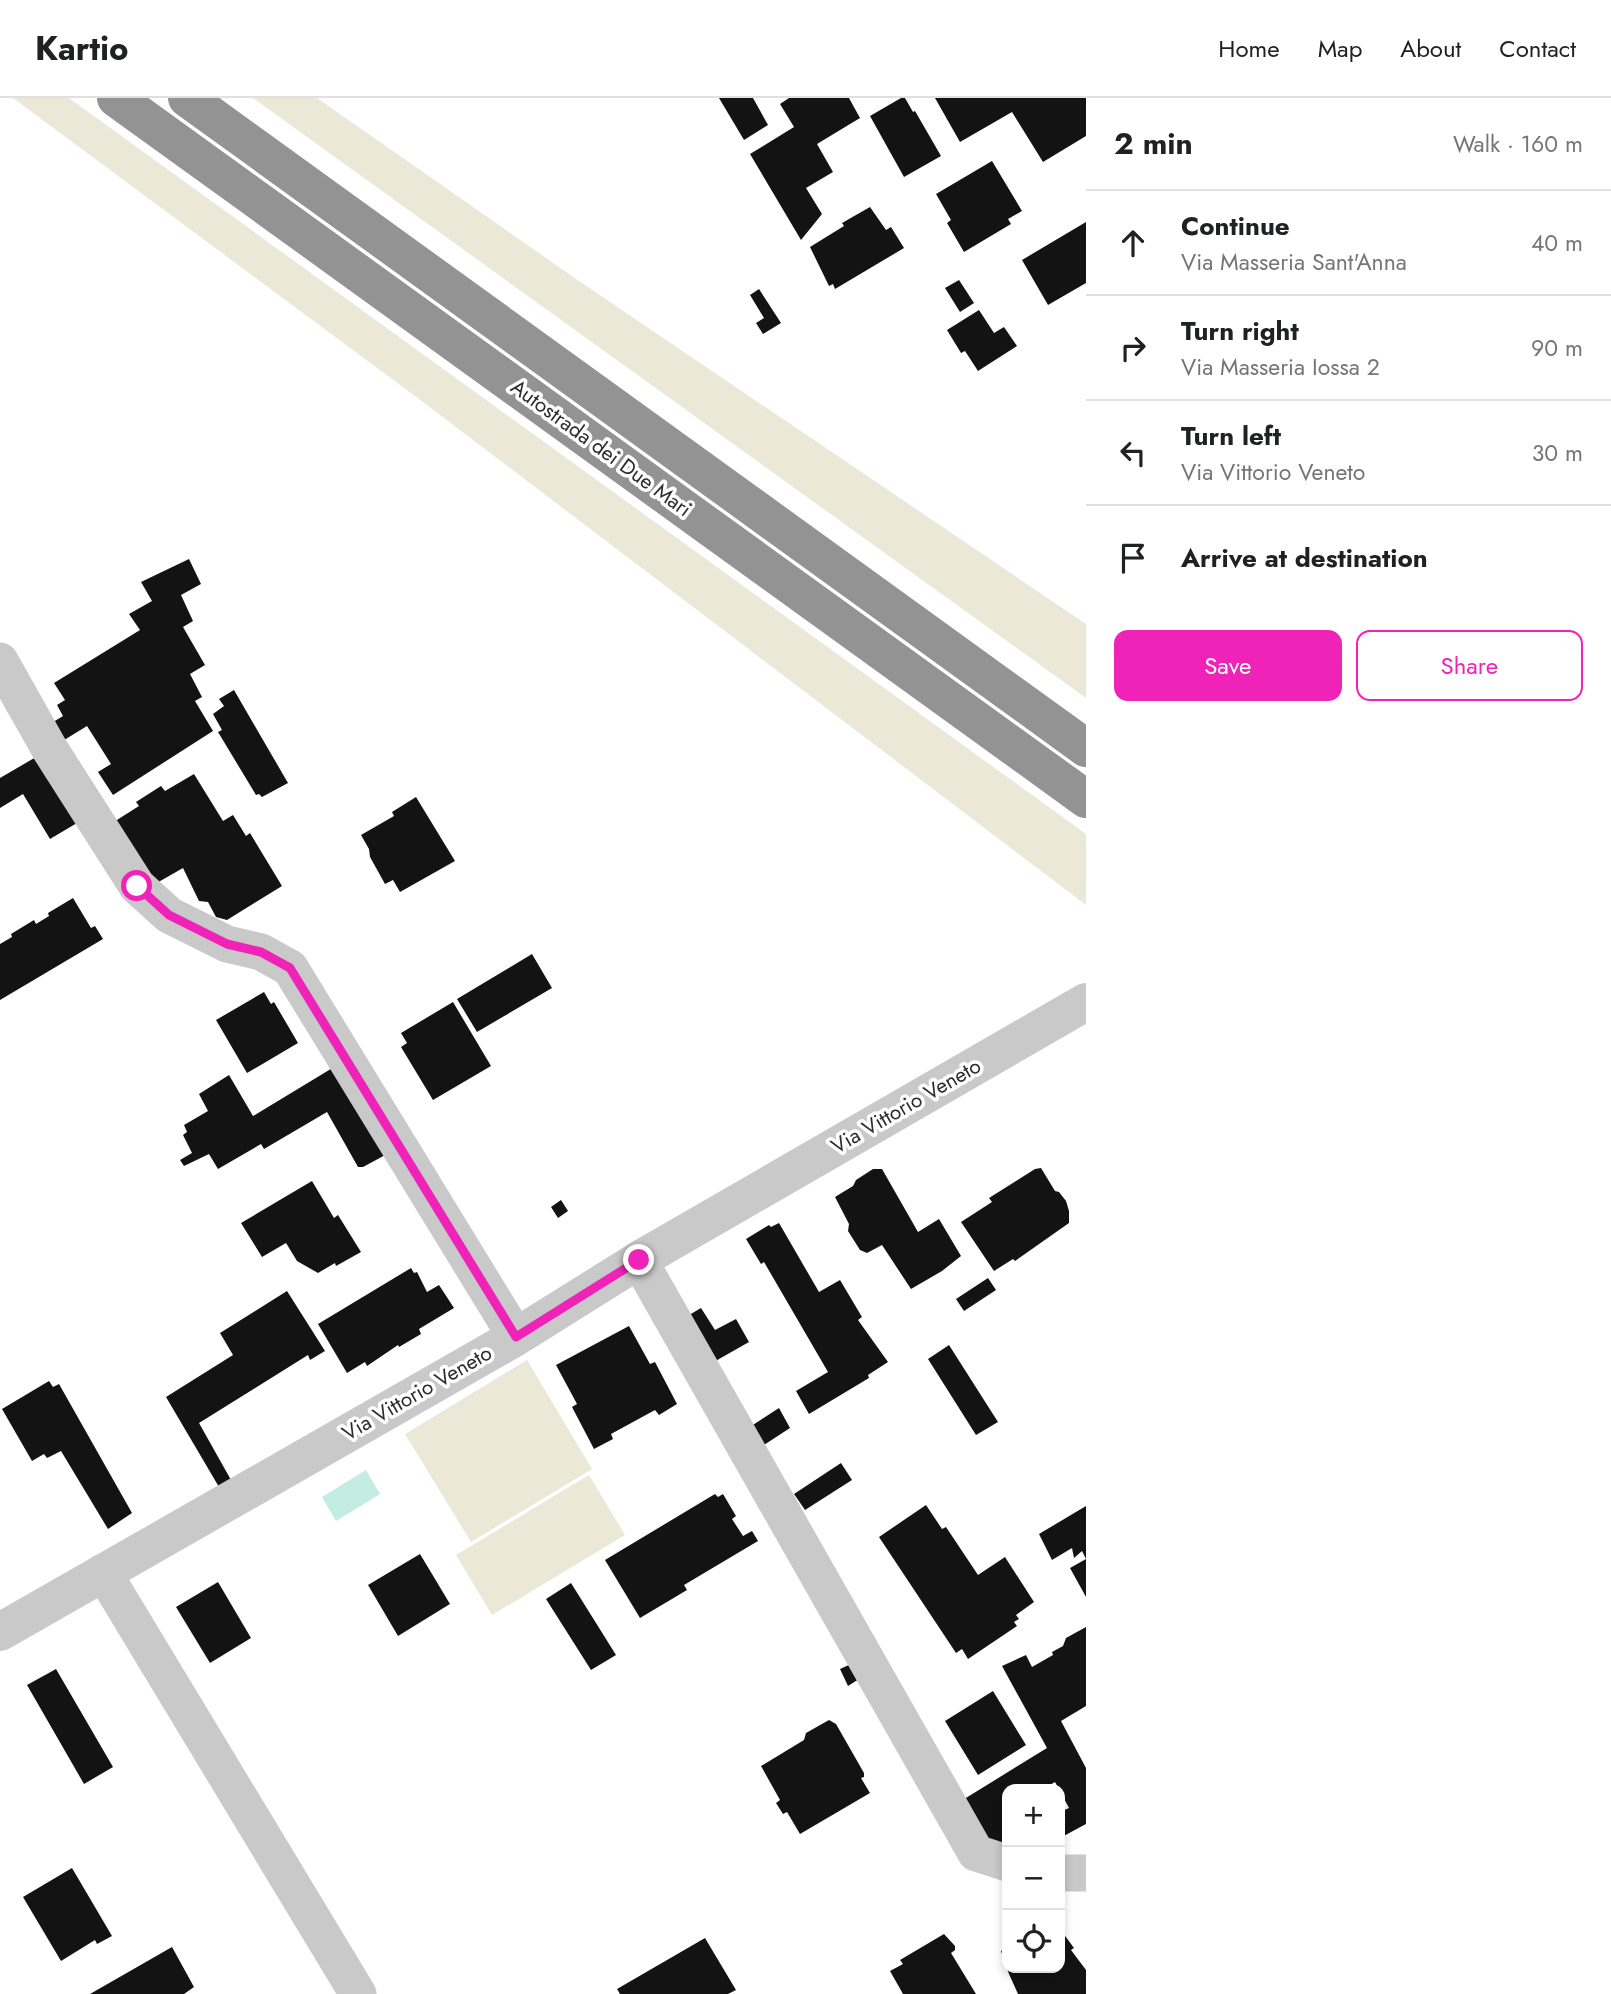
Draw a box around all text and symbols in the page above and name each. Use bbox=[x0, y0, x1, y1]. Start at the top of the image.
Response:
text: Kartio bbox=[35, 25, 129, 72]
text: Home bbox=[1218, 31, 1280, 66]
text: Map bbox=[1318, 31, 1362, 66]
text: About bbox=[1400, 31, 1461, 66]
text: Contact bbox=[1499, 31, 1576, 66]
text: 2 min bbox=[1114, 122, 1193, 165]
text: Walk · 160 m bbox=[1453, 127, 1583, 161]
text: Continue bbox=[1181, 207, 1290, 245]
icon: ahead bbox=[1114, 224, 1152, 262]
text: 40 m bbox=[1531, 226, 1583, 260]
text: Via Masseria Sant'Anna bbox=[1181, 245, 1407, 279]
text: Turn right bbox=[1181, 312, 1299, 350]
icon: right bbox=[1114, 329, 1152, 367]
text: 90 m bbox=[1531, 331, 1583, 365]
text: Via Masseria Iossa 2 bbox=[1181, 350, 1380, 384]
street label: Autostrada dei Due Mari bbox=[504, 372, 698, 524]
text: Turn left bbox=[1181, 417, 1281, 455]
icon: left bbox=[1114, 434, 1152, 472]
text: 30 m bbox=[1532, 436, 1583, 470]
text: Via Vittorio Veneto bbox=[1181, 455, 1365, 489]
icon: arrive bbox=[1114, 539, 1152, 577]
text: Arrive at destination bbox=[1181, 539, 1428, 577]
button: Save bbox=[1114, 630, 1342, 701]
button: Share bbox=[1356, 630, 1583, 701]
route start bbox=[121, 870, 152, 901]
street label: Via Vittorio Veneto bbox=[826, 1051, 986, 1161]
route end bbox=[623, 1244, 654, 1275]
street label: Via Vittorio Veneto bbox=[337, 1338, 497, 1448]
map controls bbox=[1002, 1784, 1065, 1973]
button: + bbox=[1002, 1784, 1065, 1847]
button: − bbox=[1002, 1847, 1065, 1910]
button: locate bbox=[1002, 1910, 1065, 1973]

